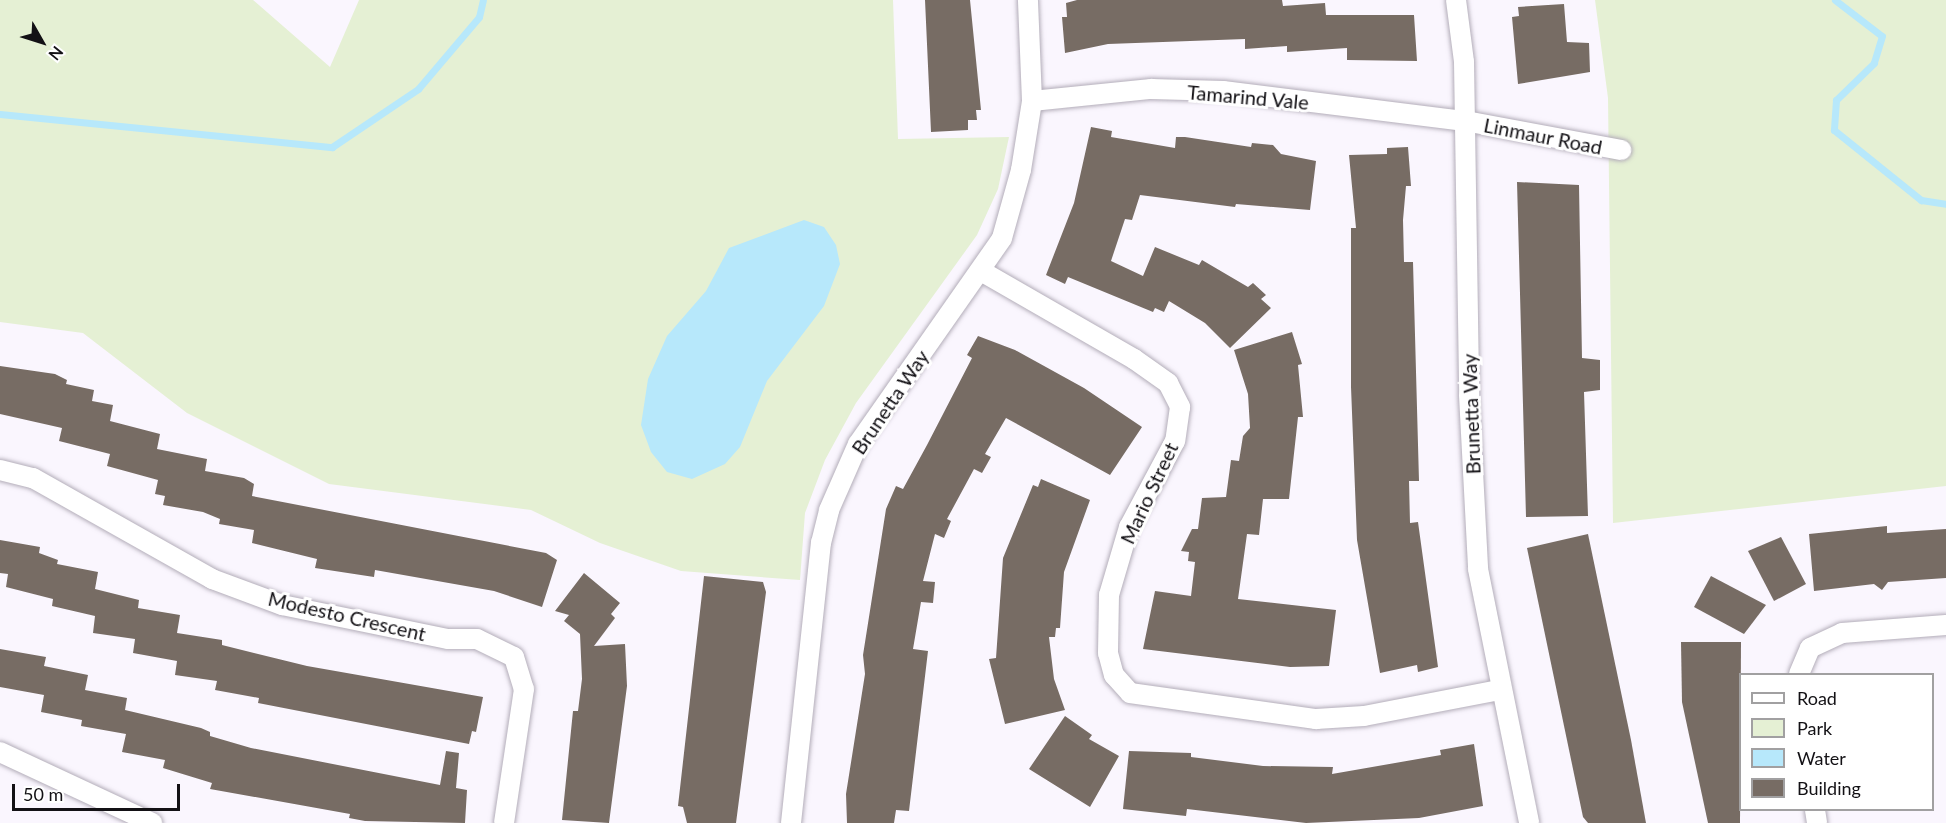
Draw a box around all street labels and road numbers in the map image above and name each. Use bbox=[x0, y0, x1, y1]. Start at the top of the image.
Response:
street label: Tamarind Vale bbox=[1186, 80, 1310, 114]
street label: Linmaur Road bbox=[1482, 113, 1604, 159]
street label: Brunetta Way bbox=[846, 345, 934, 459]
street label: Brunetta Way bbox=[1457, 353, 1485, 475]
street label: Mario Street bbox=[1115, 438, 1183, 548]
street label: Modesto Crescent bbox=[266, 586, 428, 646]

